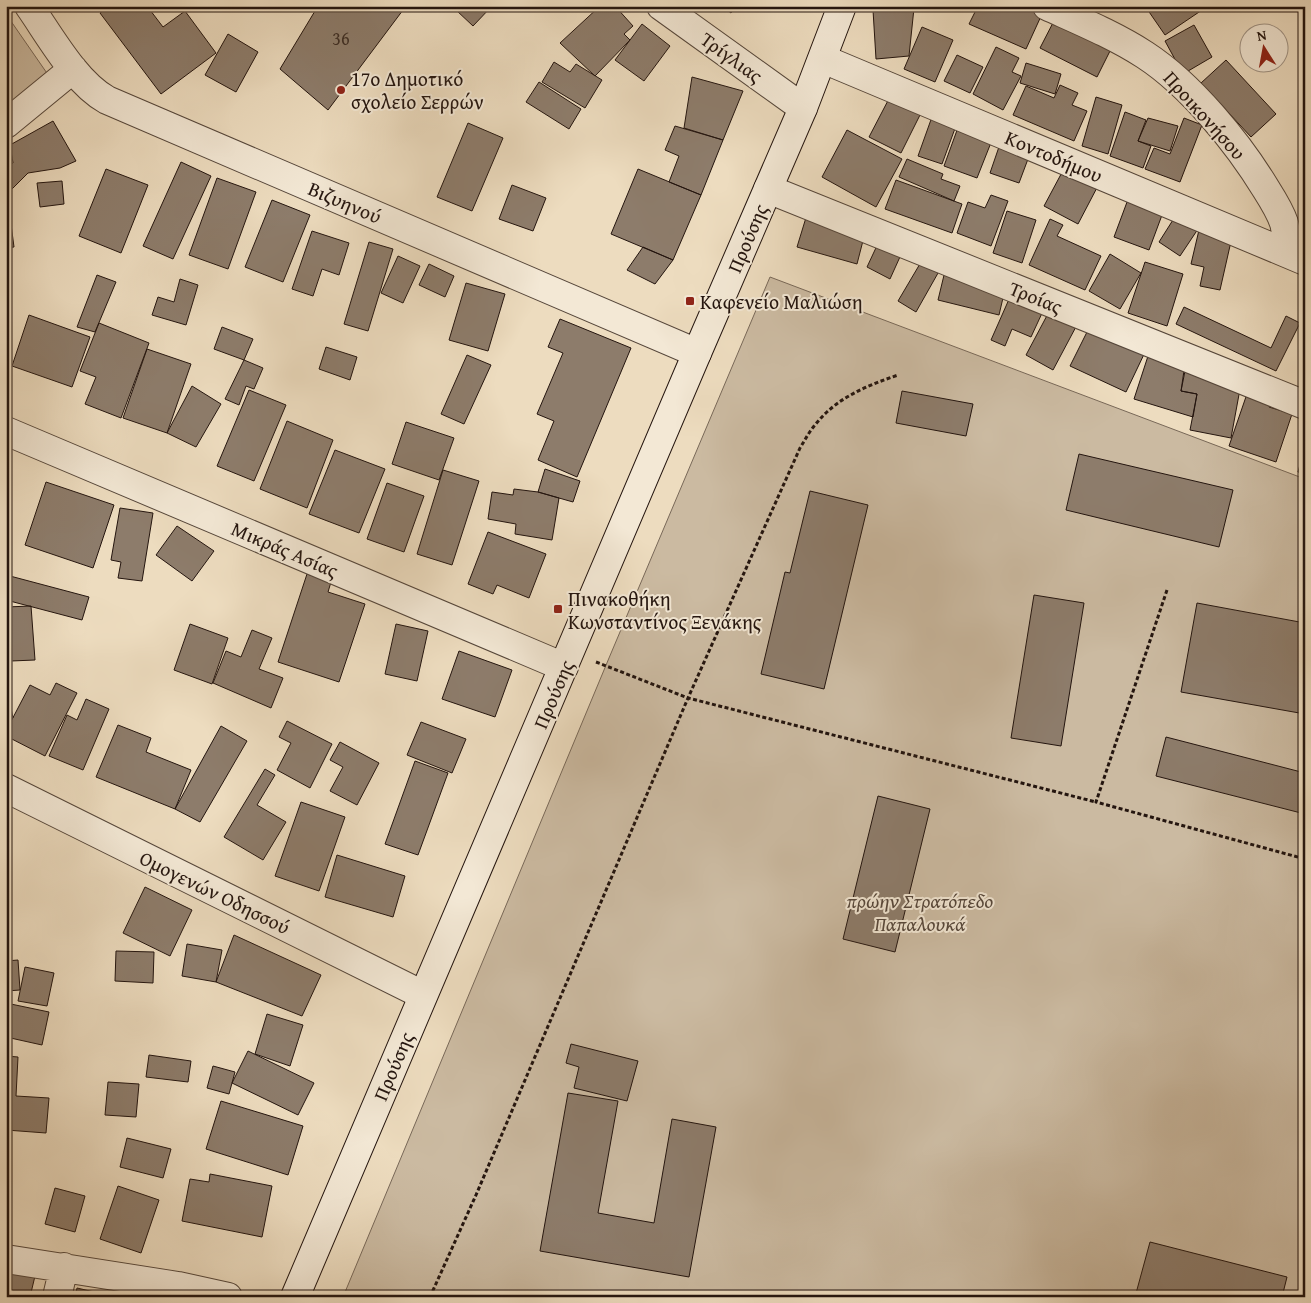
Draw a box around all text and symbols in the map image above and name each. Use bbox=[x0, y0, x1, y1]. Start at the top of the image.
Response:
north arrow bbox=[1238, 22, 1288, 72]
text: N bbox=[1255, 24, 1269, 46]
house number: 36 bbox=[332, 25, 350, 52]
street label: Τρίγλιας bbox=[695, 25, 769, 90]
place label: 17ο Δημοτικό σχολείο Σερρών bbox=[351, 64, 484, 116]
street label: Προικονήσου bbox=[1157, 64, 1253, 166]
marker: 17ο Δημοτικό σχολείο Σερρών bbox=[335, 84, 347, 96]
street label: Κοντοδήμου bbox=[1001, 123, 1107, 189]
street label: Βιζυηνού bbox=[304, 174, 386, 230]
street label: Προύσης bbox=[720, 199, 775, 277]
street label: Τροίας bbox=[1005, 273, 1067, 321]
place label: Καφενείο Μαλιώση bbox=[700, 287, 863, 316]
marker: Καφενείο Μαλιώση bbox=[684, 295, 696, 307]
street label: Μικράς Ασίας bbox=[227, 513, 343, 585]
place label: Πινακοθήκη Κωνσταντίνος Ξενάκης bbox=[568, 584, 762, 636]
marker: Πινακοθήκη Κωνσταντίνος Ξενάκης bbox=[552, 603, 564, 615]
street label: Προύσης bbox=[526, 655, 581, 733]
street label: Ομογενών Οδησσού bbox=[135, 843, 295, 941]
park label: πρώην Στρατόπεδο Παπαλουκά bbox=[847, 886, 993, 938]
street label: Προύσης bbox=[366, 1027, 421, 1105]

